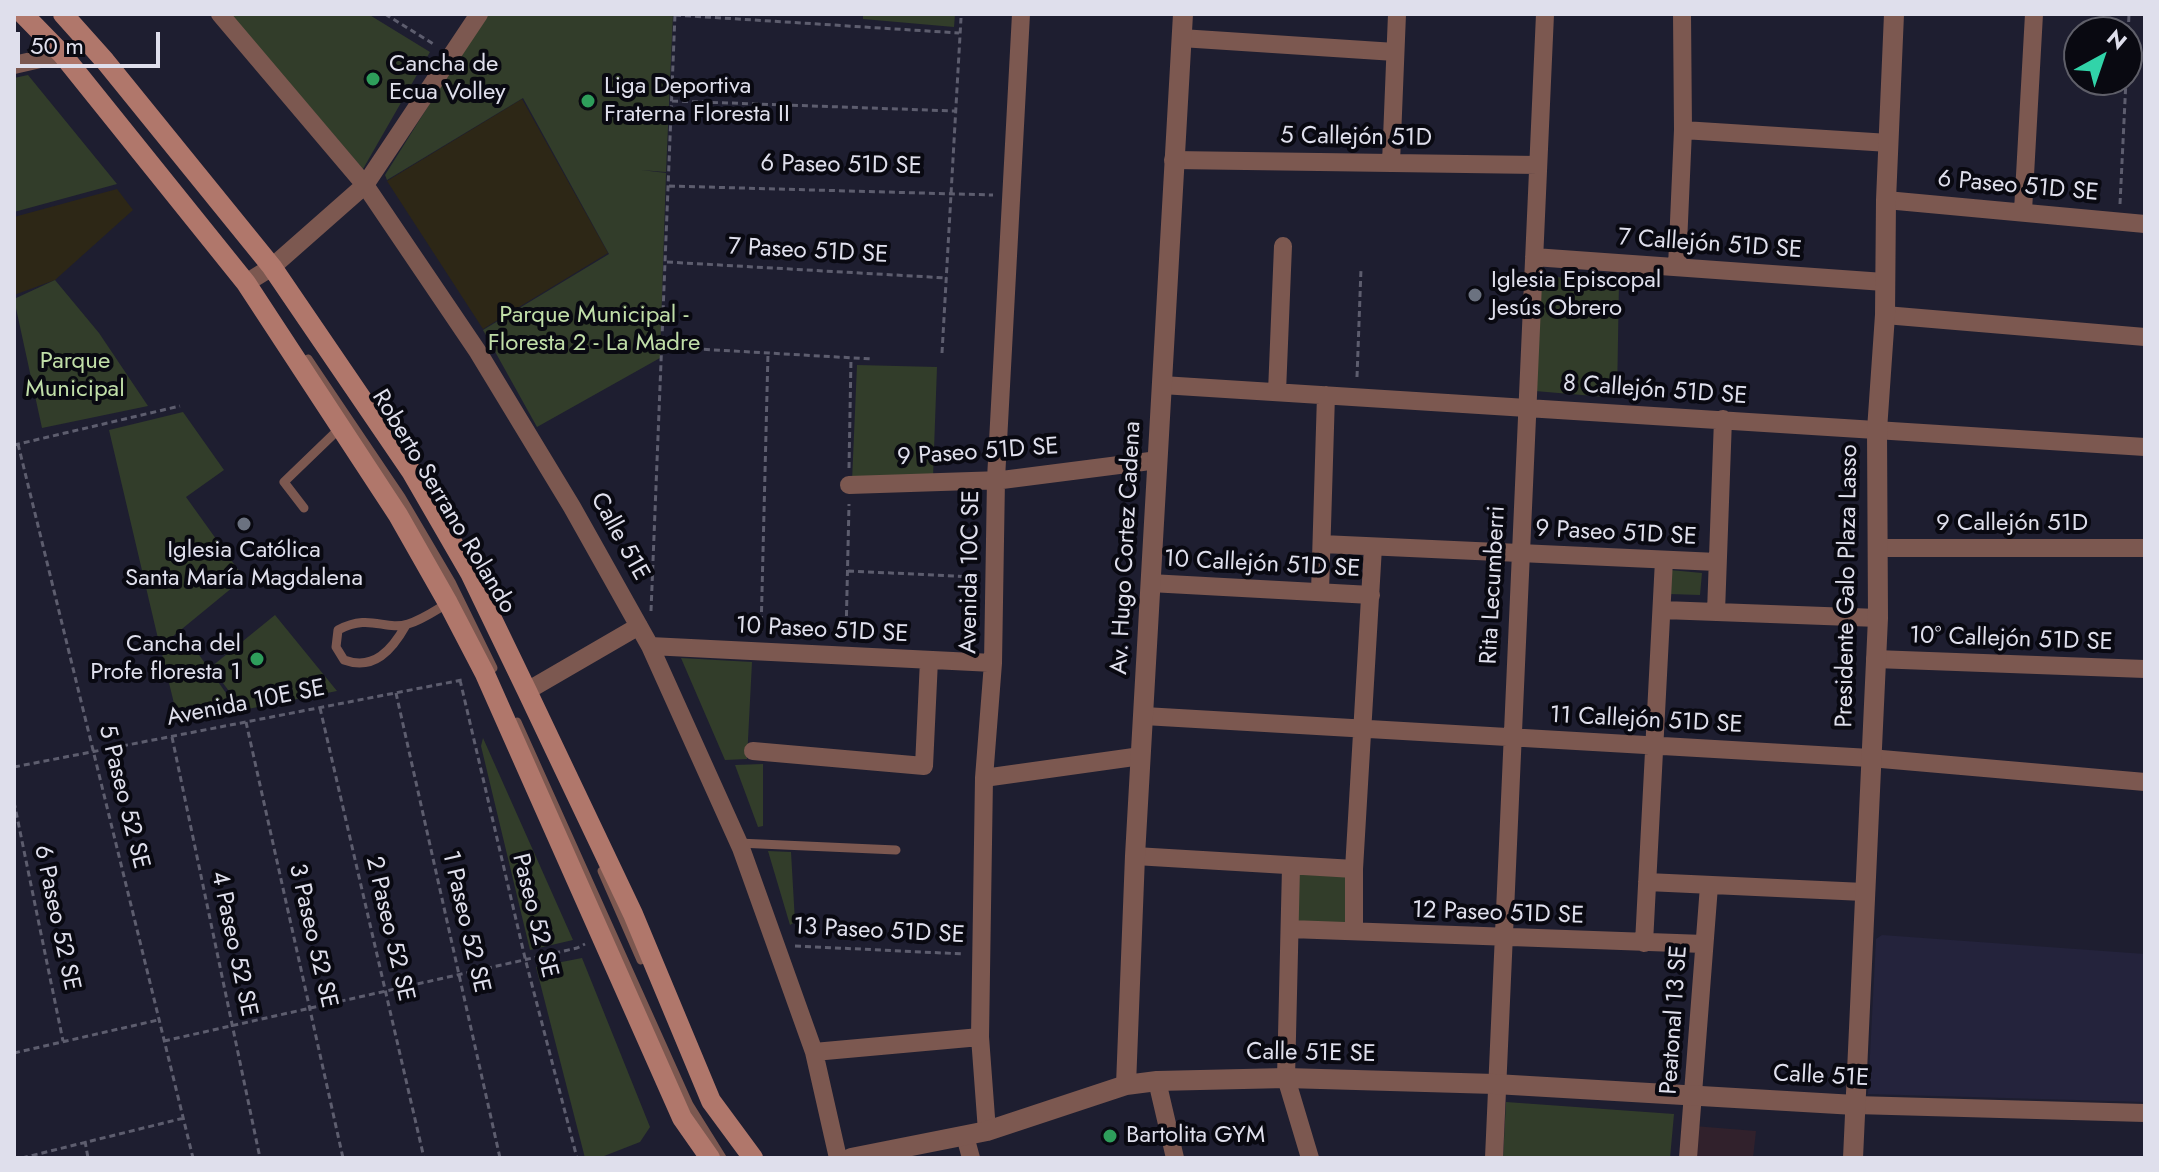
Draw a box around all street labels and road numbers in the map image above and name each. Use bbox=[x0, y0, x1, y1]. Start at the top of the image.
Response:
street label: 5 Callejón 51D bbox=[1280, 122, 1432, 154]
street label: 6 Paseo 51D SE bbox=[760, 150, 922, 182]
street label: 6 Paseo 51D SE bbox=[1936, 166, 2100, 208]
street label: 7 Callejón 51D SE bbox=[1617, 224, 1803, 266]
street label: 7 Paseo 51D SE bbox=[727, 233, 889, 271]
street label: 8 Callejón 51D SE bbox=[1562, 370, 1748, 412]
street label: Roberto Serrano Rolando bbox=[365, 385, 521, 619]
street label: Av. Hugo Cortez Cadena bbox=[1106, 420, 1148, 676]
street label: 9 Paseo 51D SE bbox=[896, 433, 1060, 473]
street label: Presidente Galo Plaza Lasso bbox=[1831, 444, 1865, 728]
street label: Calle 51E bbox=[583, 488, 655, 586]
street label: Avenida 10C SE bbox=[955, 490, 987, 654]
street label: Rita Lecumberri bbox=[1475, 505, 1513, 665]
street label: 9 Callejón 51D bbox=[1936, 510, 2088, 538]
street label: 9 Paseo 51D SE bbox=[1535, 515, 1697, 553]
street label: 10 Callejón 51D SE bbox=[1163, 545, 1361, 585]
street label: 10 Paseo 51D SE bbox=[735, 612, 909, 650]
street label: 10° Callejón 51D SE bbox=[1909, 622, 2113, 658]
street label: Avenida 10E SE bbox=[165, 675, 327, 733]
street label: 11 Callejón 51D SE bbox=[1549, 702, 1743, 740]
street label: 5 Paseo 52 SE bbox=[91, 722, 155, 872]
street label: 6 Paseo 52 SE bbox=[27, 843, 85, 993]
street label: 1 Paseo 52 SE bbox=[435, 848, 495, 996]
street label: Paseo 52 SE bbox=[505, 851, 563, 981]
street label: 2 Paseo 52 SE bbox=[358, 854, 420, 1004]
street label: 3 Paseo 52 SE bbox=[281, 861, 343, 1011]
street label: 4 Paseo 52 SE bbox=[204, 869, 262, 1019]
street label: 12 Paseo 51D SE bbox=[1411, 897, 1585, 931]
street label: 13 Paseo 51D SE bbox=[793, 913, 965, 951]
street label: Peatonal 13 SE bbox=[1655, 944, 1695, 1096]
street label: Calle 51E SE bbox=[1246, 1038, 1376, 1070]
street label: Calle 51E bbox=[1772, 1060, 1870, 1094]

